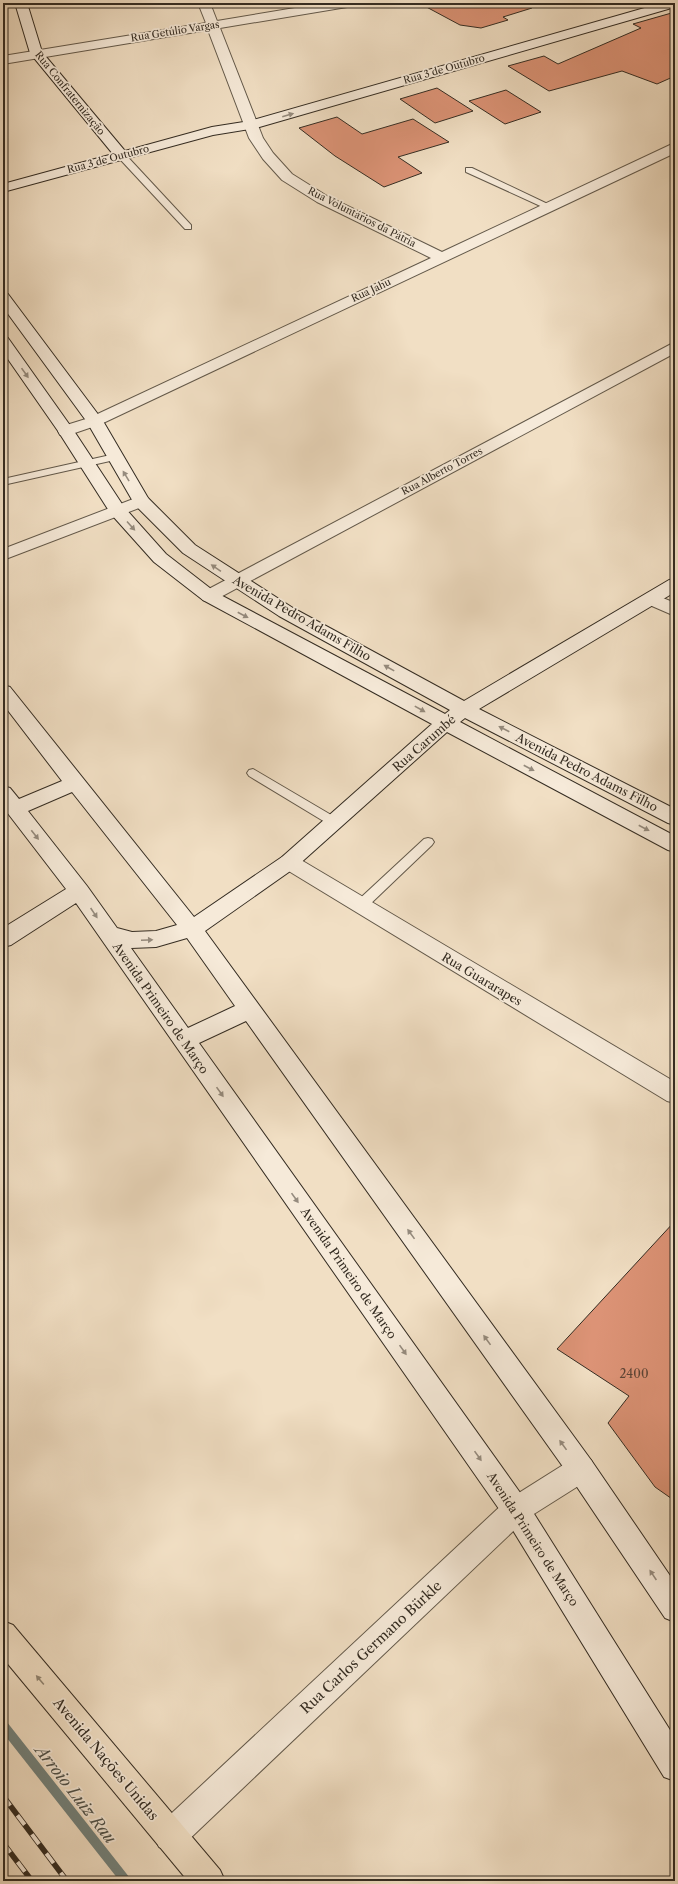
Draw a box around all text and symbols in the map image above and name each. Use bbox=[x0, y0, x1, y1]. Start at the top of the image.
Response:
street label: Rua Getúlio Vargas bbox=[130, 18, 220, 44]
street label: Rua Confraternização bbox=[32, 48, 108, 138]
street label: Rua 3 de Outubro bbox=[402, 51, 486, 87]
one-way arrow bbox=[282, 112, 294, 118]
street label: Rua 3 de Outubro bbox=[66, 142, 150, 176]
street label: Rua Voluntários da Pátria bbox=[306, 184, 419, 250]
street label: Rua Jahu bbox=[349, 275, 393, 305]
one-way arrow bbox=[21, 368, 29, 378]
street label: Rua Alberto Torres bbox=[399, 444, 485, 498]
one-way arrow bbox=[123, 470, 130, 482]
one-way arrow bbox=[127, 520, 136, 531]
one-way arrow bbox=[211, 564, 221, 572]
street label: Avenida Pedro Adams Filho bbox=[229, 572, 374, 664]
one-way arrow bbox=[238, 611, 249, 618]
one-way arrow bbox=[383, 665, 395, 672]
one-way arrow bbox=[414, 705, 426, 712]
street label: Rua Carumbé bbox=[389, 711, 459, 774]
one-way arrow bbox=[498, 726, 510, 732]
street label: Avenida Pedro Adams Filho bbox=[513, 729, 660, 814]
one-way arrow bbox=[523, 764, 535, 771]
one-way arrow bbox=[638, 825, 650, 832]
one-way arrow bbox=[31, 829, 40, 840]
one-way arrow bbox=[90, 907, 98, 918]
one-way arrow bbox=[141, 936, 153, 943]
street label: Avenida Primeiro de Março bbox=[109, 939, 212, 1077]
street label: Rua Guararapes bbox=[439, 949, 525, 1009]
one-way arrow bbox=[216, 1087, 224, 1097]
one-way arrow bbox=[291, 1193, 299, 1203]
street label: Avenida Primeiro de Março bbox=[297, 1204, 400, 1342]
one-way arrow bbox=[407, 1229, 415, 1240]
one-way arrow bbox=[483, 1335, 491, 1345]
one-way arrow bbox=[399, 1344, 407, 1355]
house number: 2400 bbox=[619, 1366, 649, 1381]
one-way arrow bbox=[559, 1440, 567, 1451]
one-way arrow bbox=[474, 1451, 482, 1461]
street label: Avenida Primeiro de Março bbox=[483, 1468, 582, 1609]
one-way arrow bbox=[649, 1570, 657, 1581]
street label: Rua Carlos Germano Bürkle bbox=[296, 1577, 446, 1717]
one-way arrow bbox=[35, 1674, 44, 1685]
street label: Avenida Nações Unidas bbox=[49, 1693, 163, 1824]
water label: Arroio Luiz Rau bbox=[30, 1739, 121, 1848]

